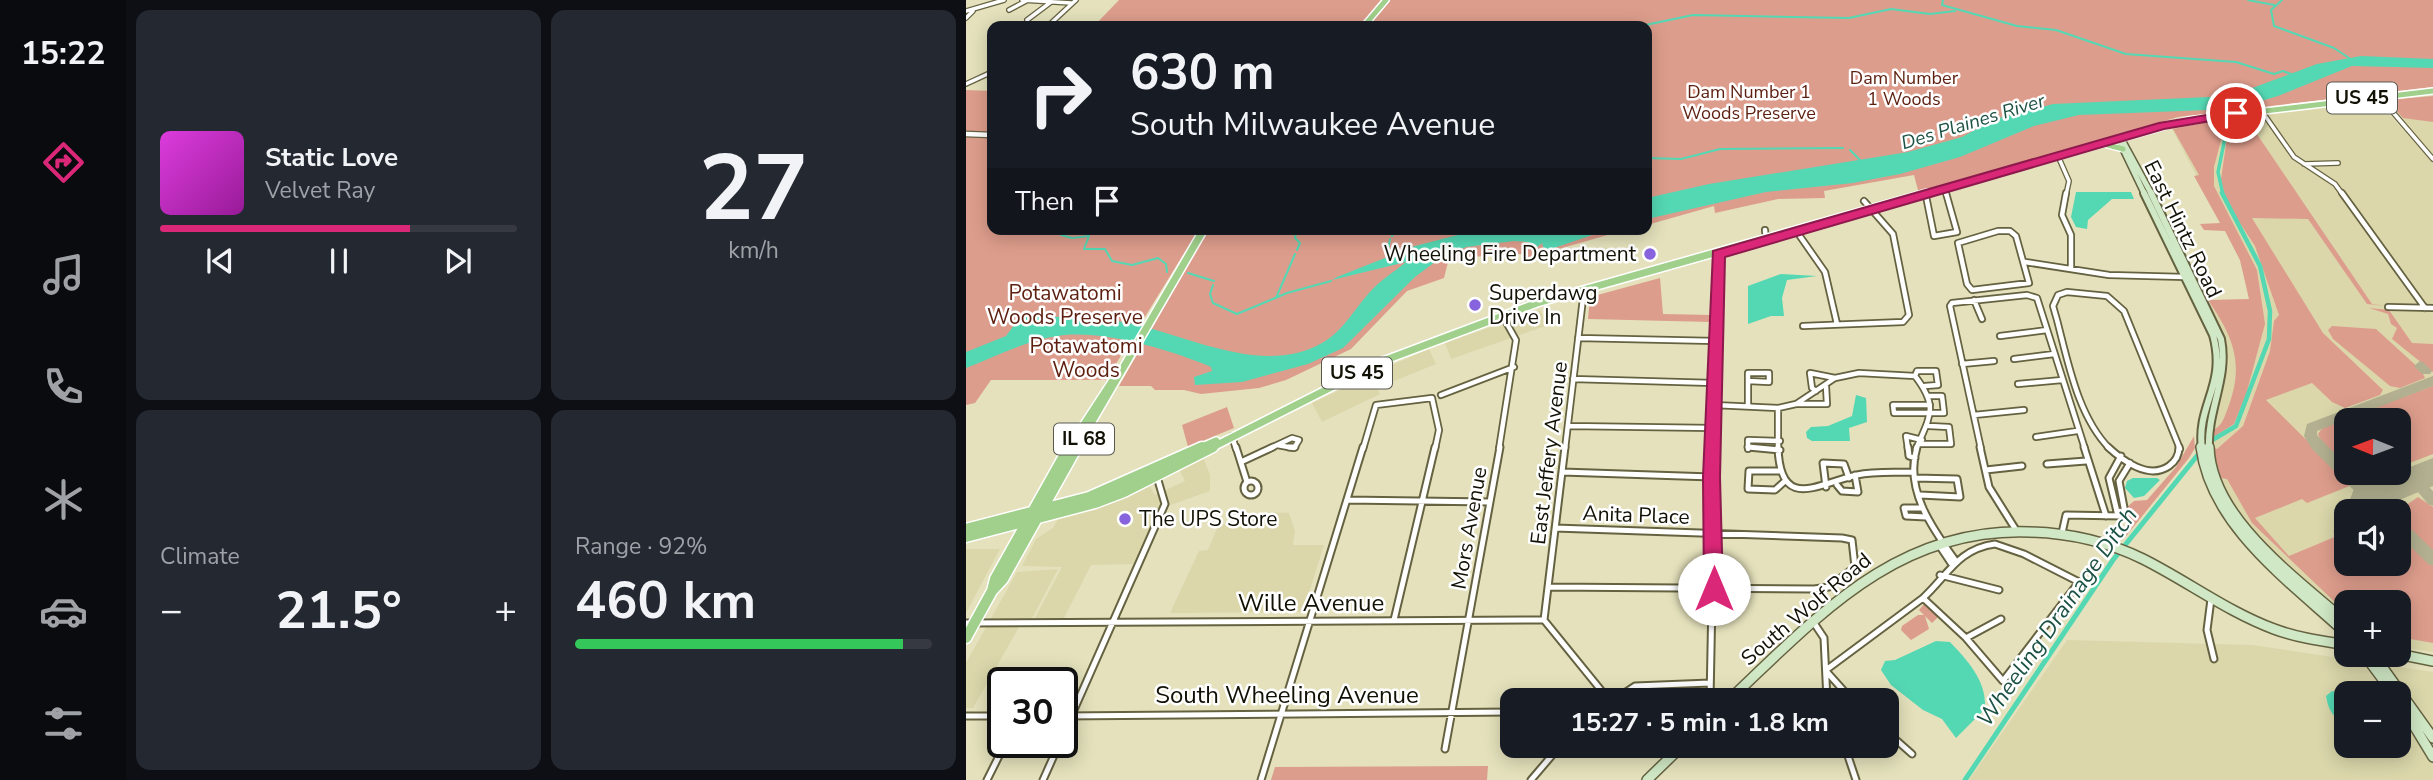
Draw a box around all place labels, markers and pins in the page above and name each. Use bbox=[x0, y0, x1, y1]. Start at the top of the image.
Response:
pin bbox=[2206, 83, 2266, 143]
place label: Wheeling Fire Department bbox=[1384, 240, 1637, 268]
marker: Wheeling Fire Department bbox=[1642, 246, 1658, 262]
place label: Superdawg Drive In bbox=[1489, 279, 1598, 331]
marker: Superdawg Drive In bbox=[1467, 297, 1483, 313]
place label: The UPS Store bbox=[1139, 505, 1277, 533]
marker: The UPS Store bbox=[1117, 511, 1133, 527]

